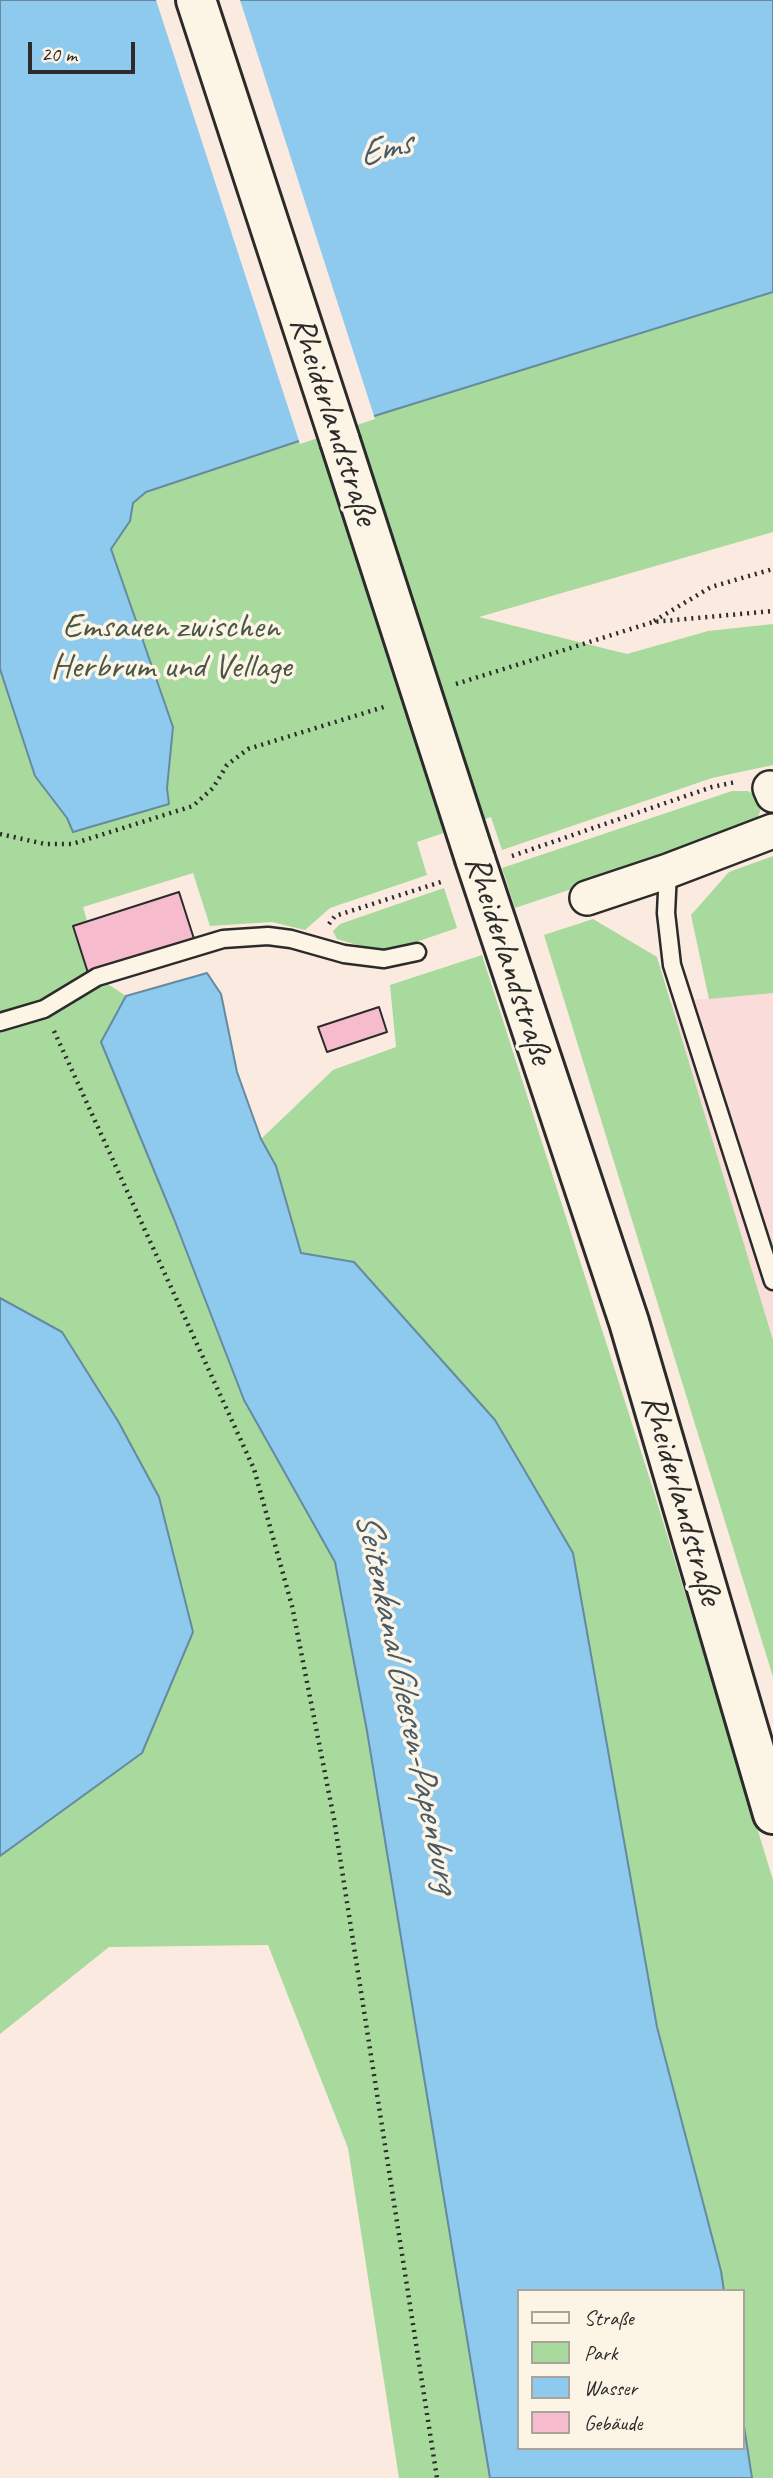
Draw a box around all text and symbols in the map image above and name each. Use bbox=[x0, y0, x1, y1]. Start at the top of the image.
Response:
scale bar bbox=[32, 28, 138, 72]
text: 20 m bbox=[41, 41, 77, 67]
water label: Ems bbox=[353, 121, 417, 179]
street label: Rheiderlandstraße bbox=[280, 311, 386, 531]
park label: Emsauen zwischen Herbrum und Vellage bbox=[51, 607, 291, 689]
street label: Rheiderlandstraße bbox=[455, 850, 561, 1070]
street label: Rheiderlandstraße bbox=[631, 1390, 731, 1610]
water label: Seitenkanal Gleesen-Papenburg bbox=[344, 1508, 468, 1896]
legend bbox=[518, 2289, 745, 2450]
text: Straße bbox=[584, 2305, 634, 2331]
text: Park bbox=[584, 2340, 617, 2366]
text: Wasser bbox=[584, 2375, 637, 2401]
text: Gebäude bbox=[584, 2410, 642, 2436]

